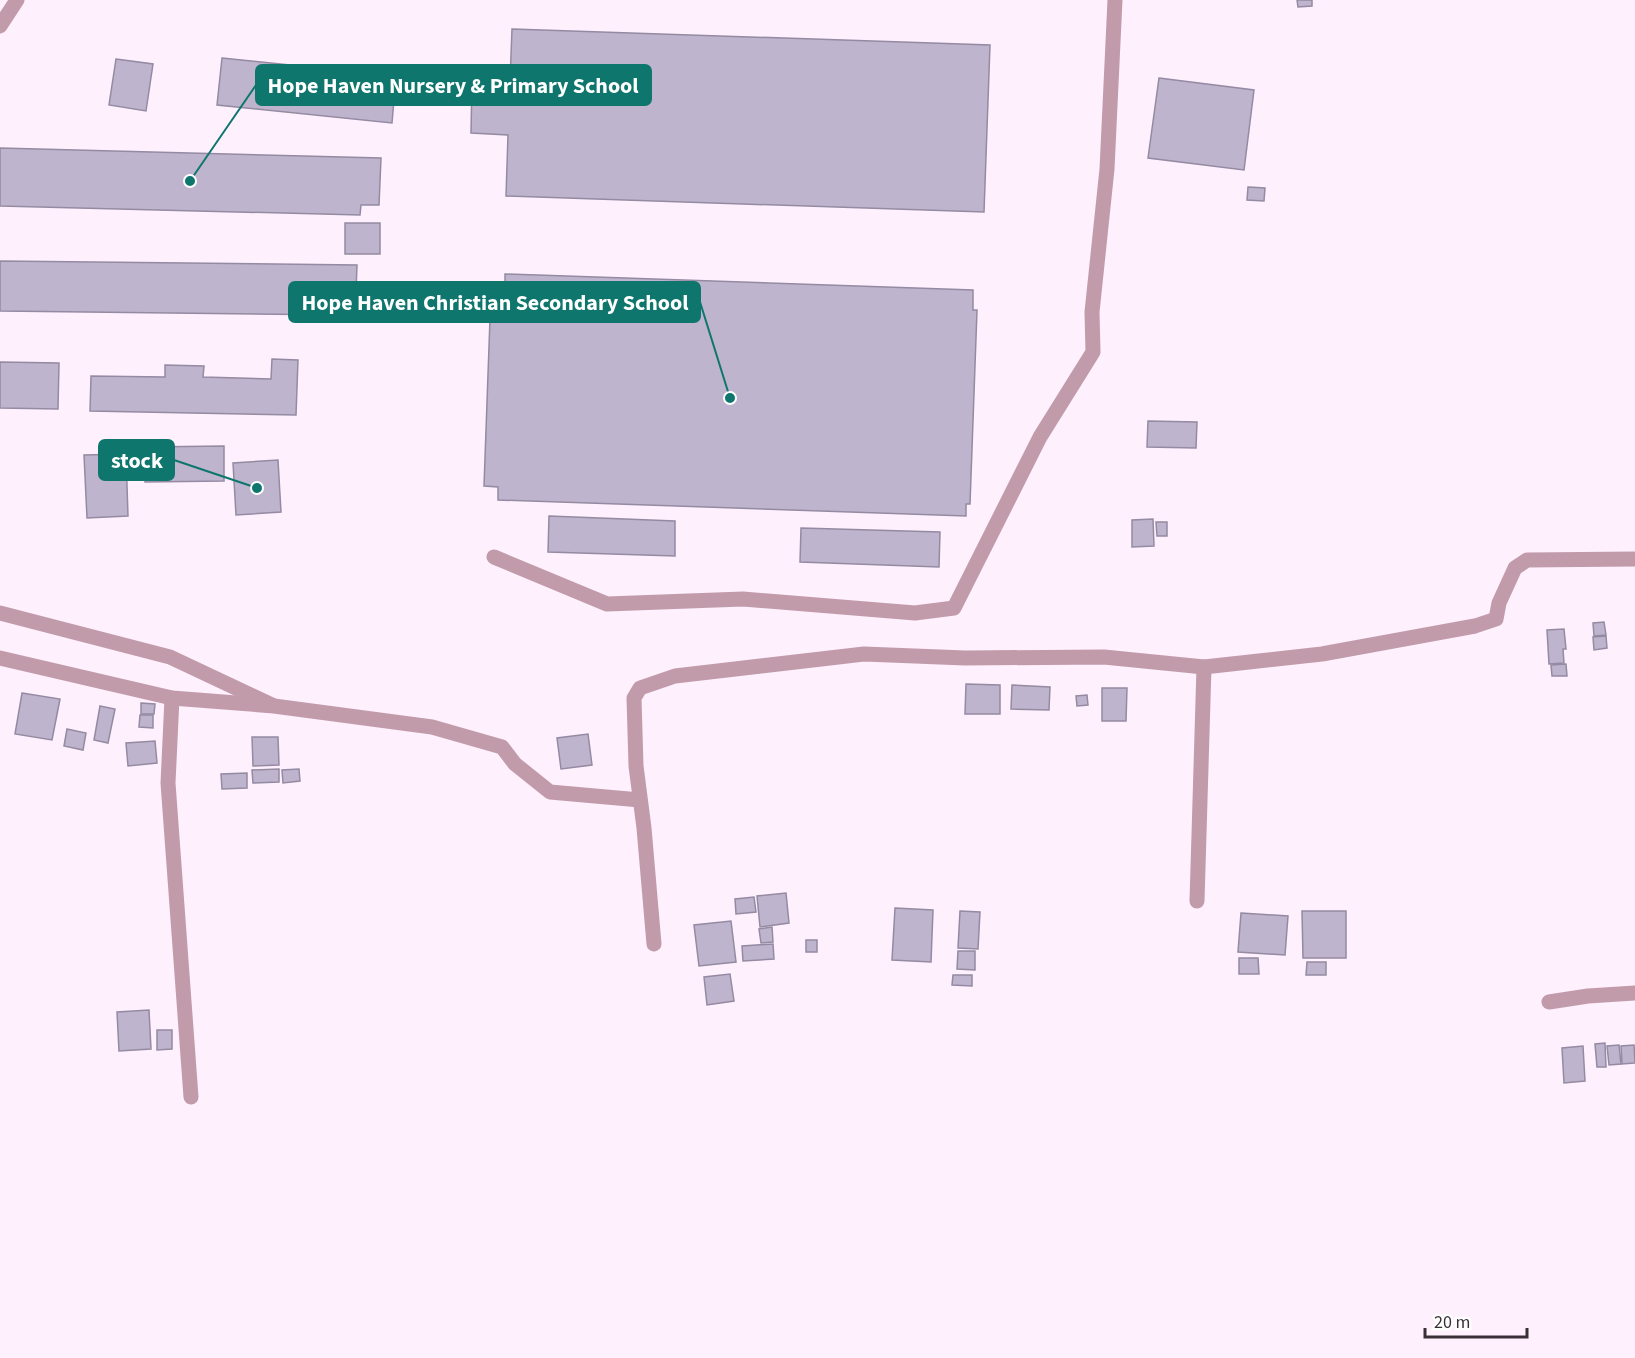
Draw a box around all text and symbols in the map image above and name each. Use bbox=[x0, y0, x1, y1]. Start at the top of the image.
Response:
callout: Hope Haven Nursery & Primary School bbox=[256, 65, 651, 105]
text: Hope Haven Nursery & Primary School bbox=[267, 70, 639, 102]
callout: Hope Haven Christian Secondary School bbox=[289, 282, 700, 322]
text: Hope Haven Christian Secondary School bbox=[301, 287, 689, 319]
callout: stock bbox=[99, 440, 174, 480]
text: stock bbox=[111, 445, 163, 477]
scale bar bbox=[1425, 1301, 1527, 1339]
text: 20 m bbox=[1434, 1310, 1470, 1335]

